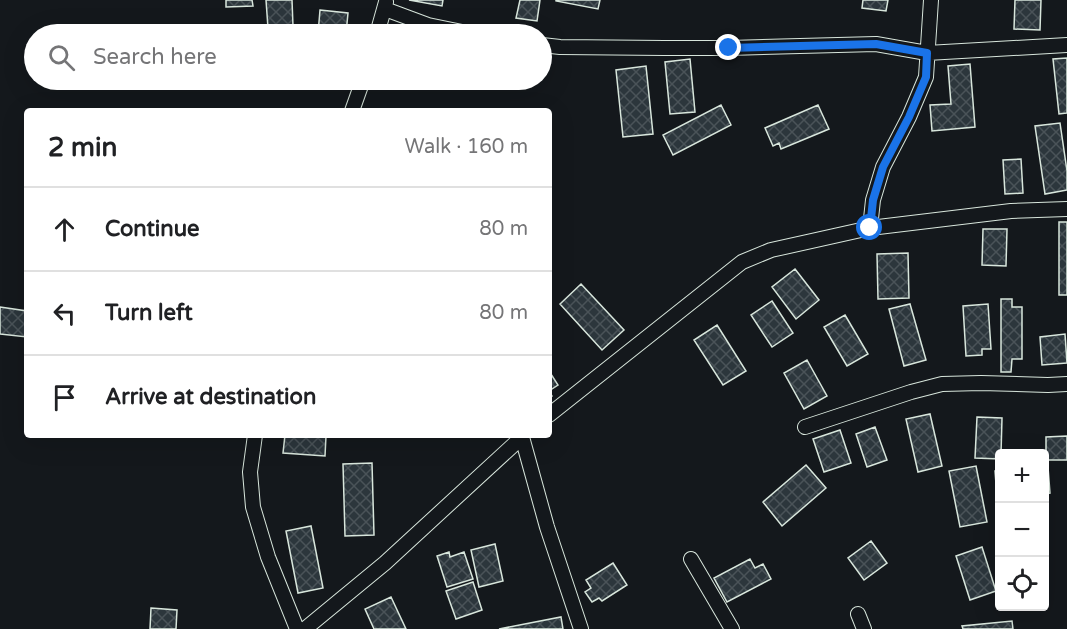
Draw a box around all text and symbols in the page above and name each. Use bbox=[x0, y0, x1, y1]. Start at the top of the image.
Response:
search box bbox=[24, 24, 552, 90]
route end bbox=[715, 34, 741, 60]
icon: search bbox=[45, 41, 78, 74]
text: Search here bbox=[93, 44, 217, 70]
text: 2 min bbox=[48, 132, 117, 163]
text: Walk · 160 m bbox=[405, 135, 528, 159]
icon: ahead bbox=[48, 213, 81, 246]
route start bbox=[856, 214, 882, 240]
text: Continue bbox=[105, 216, 200, 242]
text: 80 m bbox=[479, 217, 528, 241]
icon: left bbox=[48, 297, 81, 330]
text: Turn left bbox=[105, 300, 193, 326]
text: 80 m bbox=[479, 301, 528, 325]
icon: arrive bbox=[48, 381, 81, 414]
text: Arrive at destination bbox=[105, 384, 316, 410]
map controls bbox=[995, 449, 1049, 611]
button: + bbox=[995, 449, 1049, 503]
button: − bbox=[995, 503, 1049, 557]
button: locate bbox=[995, 557, 1049, 611]

